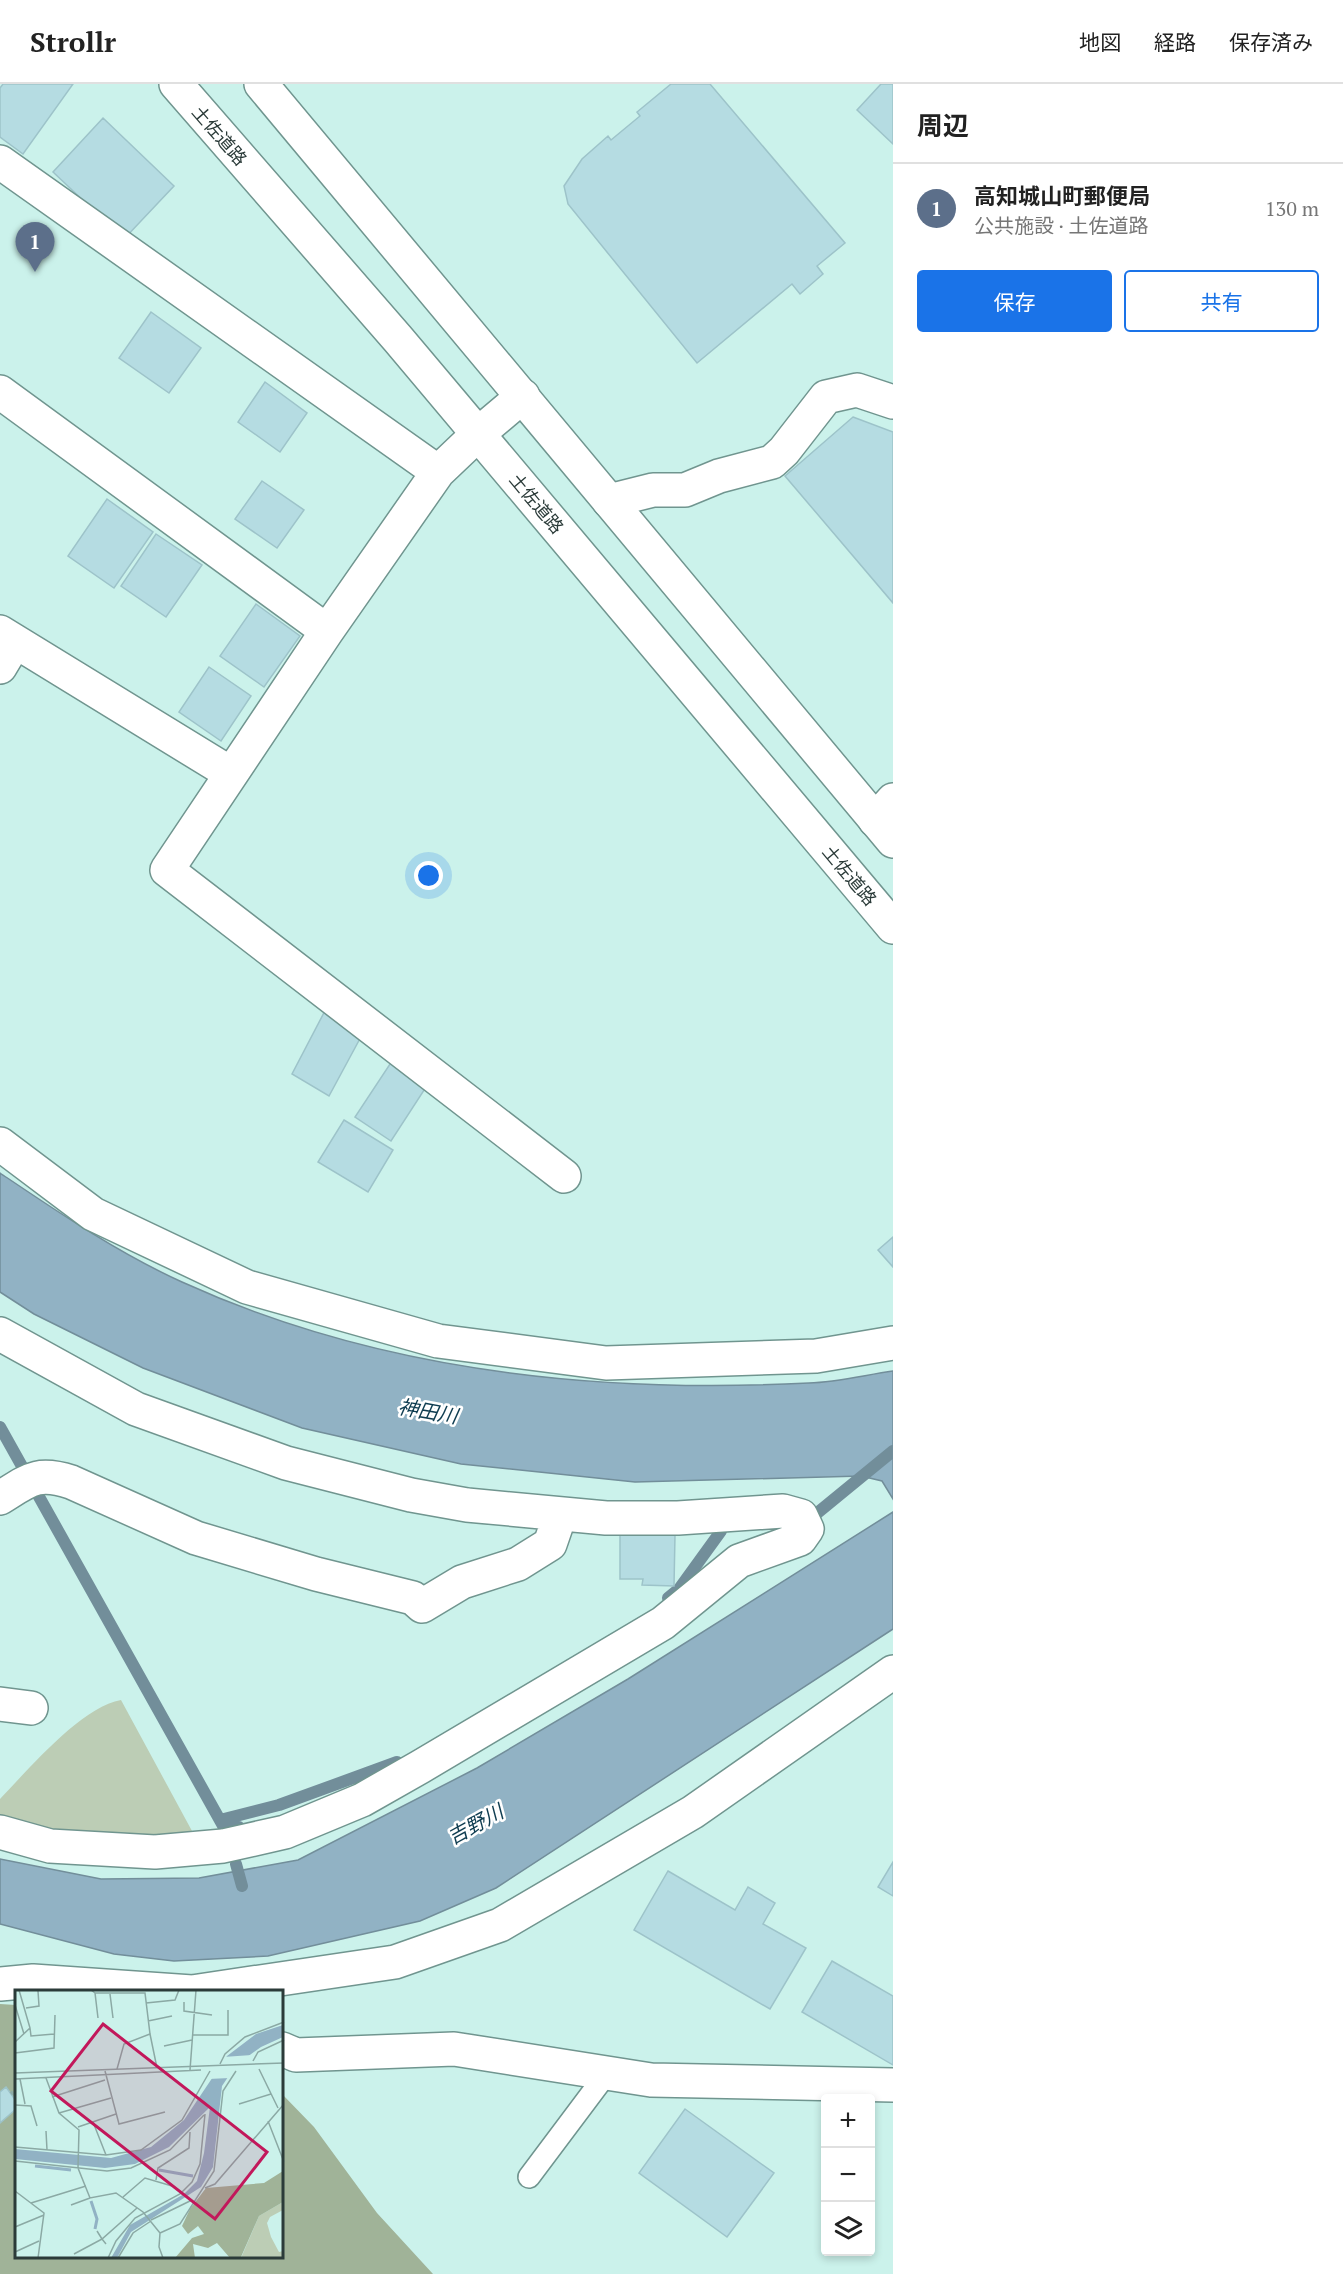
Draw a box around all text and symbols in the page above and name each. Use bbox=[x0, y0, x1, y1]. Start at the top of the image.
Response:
text: Strollr bbox=[30, 23, 116, 60]
text: 地図 bbox=[1079, 28, 1121, 56]
text: 経路 bbox=[1154, 28, 1196, 56]
text: 保存済み bbox=[1229, 28, 1313, 56]
street label: 土佐道路 bbox=[187, 100, 253, 170]
text: 周辺 bbox=[917, 108, 969, 142]
text: 高知城山町郵便局 bbox=[974, 181, 1150, 210]
text: 1 bbox=[931, 195, 942, 222]
text: 130 m bbox=[1265, 195, 1319, 222]
text: 公共施設 · 土佐道路 bbox=[974, 212, 1149, 239]
pin: 1 bbox=[15, 222, 54, 272]
button: 保存 bbox=[917, 270, 1112, 332]
button: 共有 bbox=[1124, 270, 1319, 332]
street label: 土佐道路 bbox=[505, 468, 569, 538]
street label: 土佐道路 bbox=[818, 840, 882, 910]
your location bbox=[414, 861, 443, 890]
water label: 神田川 bbox=[396, 1392, 462, 1430]
water label: 吉野川 bbox=[442, 1797, 510, 1850]
inset map bbox=[15, 1990, 284, 2259]
map controls bbox=[821, 2094, 875, 2256]
button: + bbox=[821, 2094, 875, 2148]
button: − bbox=[821, 2148, 875, 2202]
button: layers bbox=[821, 2202, 875, 2256]

